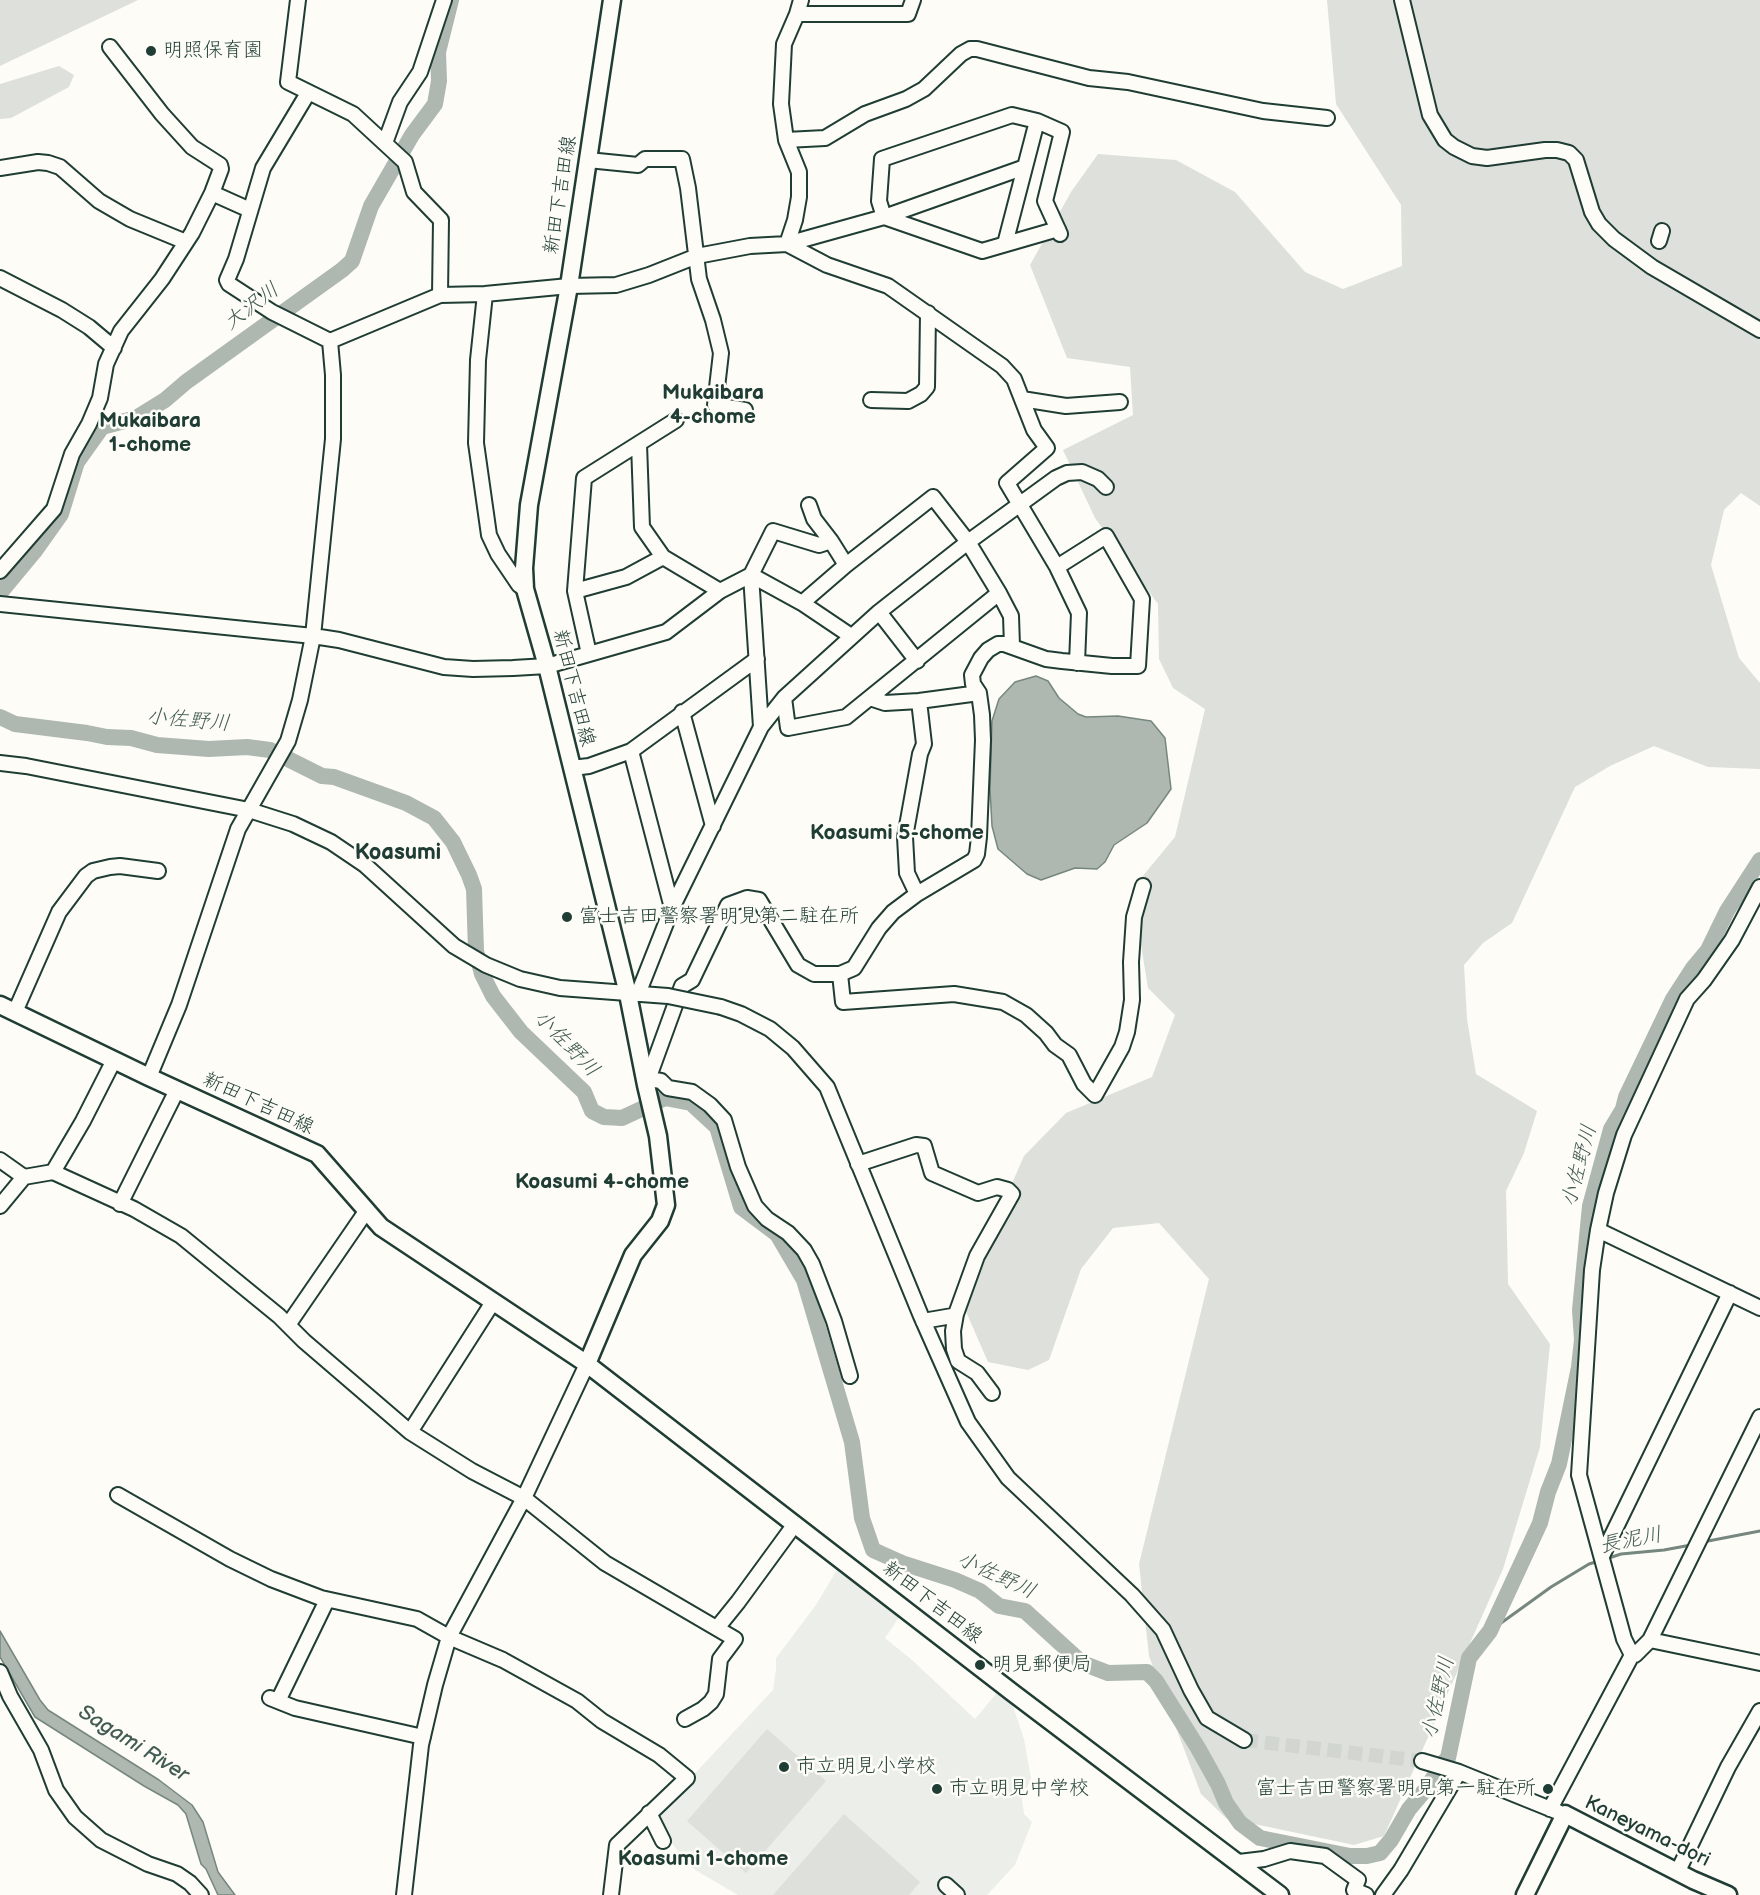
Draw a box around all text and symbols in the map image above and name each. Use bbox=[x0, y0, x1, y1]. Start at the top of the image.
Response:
place label: 明照保育園 bbox=[163, 39, 263, 63]
marker: 明照保育園 bbox=[144, 44, 158, 58]
street label: 新田下吉田線 bbox=[540, 134, 582, 256]
water label: 大沢川 bbox=[219, 278, 285, 336]
district label: Mukaibara 4-chome bbox=[662, 381, 764, 431]
district label: Mukaibara 1-chome bbox=[99, 409, 201, 459]
street label: 新田下吉田線 bbox=[547, 627, 599, 749]
water label: 小佐野川 bbox=[145, 705, 231, 737]
district label: Koasumi 5-chome bbox=[810, 821, 984, 847]
district label: Koasumi bbox=[355, 840, 441, 866]
place label: 富士吉田警察署明見第二駐在所 bbox=[579, 905, 859, 929]
marker: 富士吉田警察署明見第二駐在所 bbox=[560, 910, 574, 924]
water label: 小佐野川 bbox=[528, 1005, 604, 1083]
street label: 新田下吉田線 bbox=[199, 1068, 317, 1140]
water label: 小佐野川 bbox=[1557, 1122, 1603, 1210]
district label: Koasumi 4-chome bbox=[515, 1170, 689, 1196]
water label: 長泥川 bbox=[1598, 1523, 1664, 1559]
water label: 小佐野川 bbox=[953, 1547, 1039, 1605]
street label: 新田下吉田線 bbox=[877, 1557, 987, 1649]
place label: 明見郵便局 bbox=[992, 1653, 1092, 1677]
water label: 小佐野川 bbox=[1417, 1654, 1461, 1742]
marker: 明見郵便局 bbox=[973, 1658, 987, 1672]
water label: Sagami River bbox=[73, 1700, 193, 1788]
place label: 市立明見小学校 bbox=[796, 1755, 936, 1779]
marker: 市立明見小学校 bbox=[777, 1760, 791, 1774]
place label: 市立明見中学校 bbox=[949, 1777, 1089, 1801]
place label: 富士吉田警察署明見第一駐在所 bbox=[1256, 1777, 1536, 1801]
marker: 市立明見中学校 bbox=[930, 1782, 944, 1796]
marker: 富士吉田警察署明見第一駐在所 bbox=[1541, 1782, 1555, 1796]
street label: Kaneyama-dori bbox=[1580, 1791, 1714, 1873]
district label: Koasumi 1-chome bbox=[618, 1847, 788, 1873]

